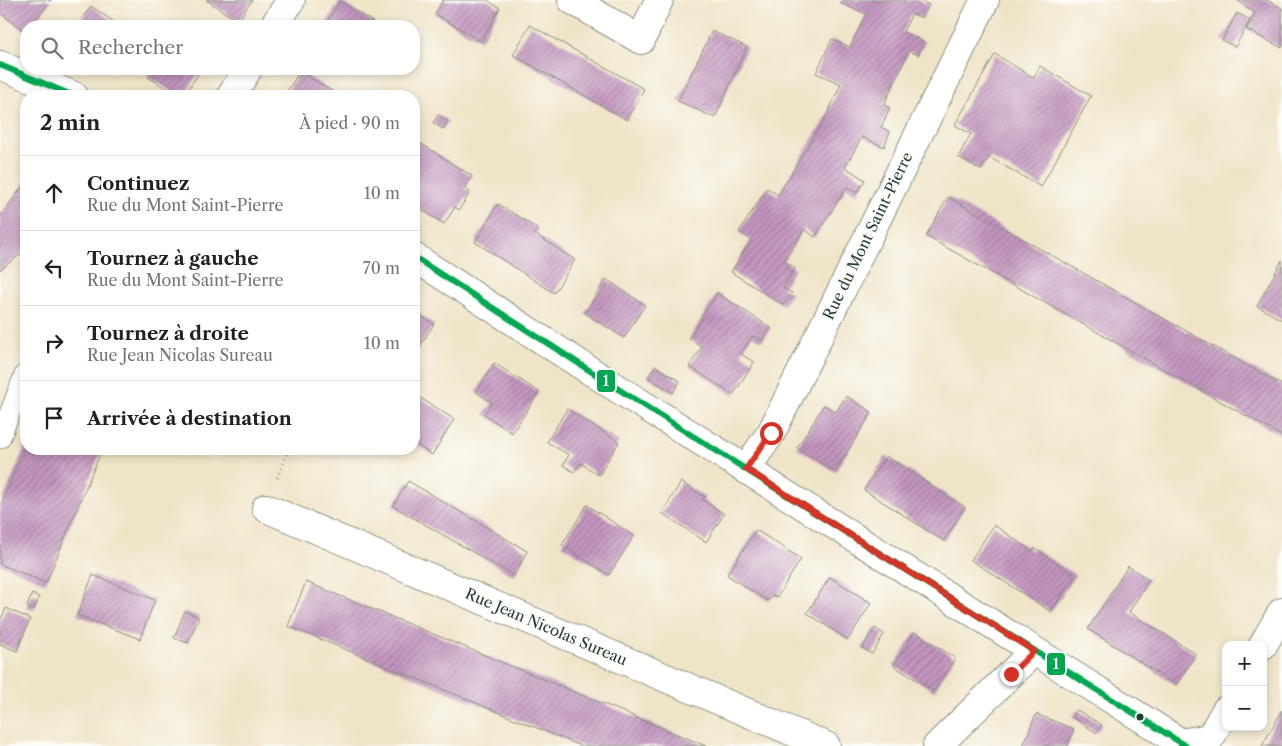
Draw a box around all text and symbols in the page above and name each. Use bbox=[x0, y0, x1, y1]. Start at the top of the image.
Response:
search box bbox=[20, 20, 420, 75]
icon: search bbox=[38, 34, 66, 62]
text: Rechercher bbox=[78, 36, 183, 59]
text: 2 min bbox=[40, 110, 100, 135]
text: À pied · 90 m bbox=[299, 113, 400, 133]
street label: Rue du Mont Saint-Pierre bbox=[819, 149, 916, 323]
text: Continuez bbox=[87, 172, 189, 195]
icon: ahead bbox=[40, 179, 68, 207]
text: 10 m bbox=[364, 183, 400, 203]
text: Rue du Mont Saint-Pierre bbox=[87, 195, 283, 215]
text: Tournez à gauche bbox=[87, 247, 259, 270]
icon: left bbox=[40, 254, 68, 282]
text: 70 m bbox=[363, 258, 400, 278]
text: Rue du Mont Saint-Pierre bbox=[87, 270, 283, 290]
text: Tournez à droite bbox=[87, 322, 249, 345]
icon: right bbox=[40, 329, 68, 357]
text: 10 m bbox=[364, 333, 400, 353]
text: Rue Jean Nicolas Sureau bbox=[87, 345, 273, 365]
line badge: 1 bbox=[596, 369, 616, 393]
text: 1 bbox=[603, 372, 610, 390]
icon: arrive bbox=[40, 404, 68, 432]
text: Arrivée à destination bbox=[87, 407, 292, 430]
route start bbox=[760, 422, 783, 445]
street label: Rue Jean Nicolas Sureau bbox=[462, 584, 630, 669]
map controls bbox=[1222, 641, 1267, 731]
button: + bbox=[1222, 641, 1267, 686]
line badge: 1 bbox=[1046, 652, 1066, 676]
text: 1 bbox=[1053, 655, 1060, 673]
route end bbox=[1000, 663, 1023, 686]
button: − bbox=[1222, 686, 1267, 731]
unlabelled marker bbox=[1135, 712, 1145, 722]

